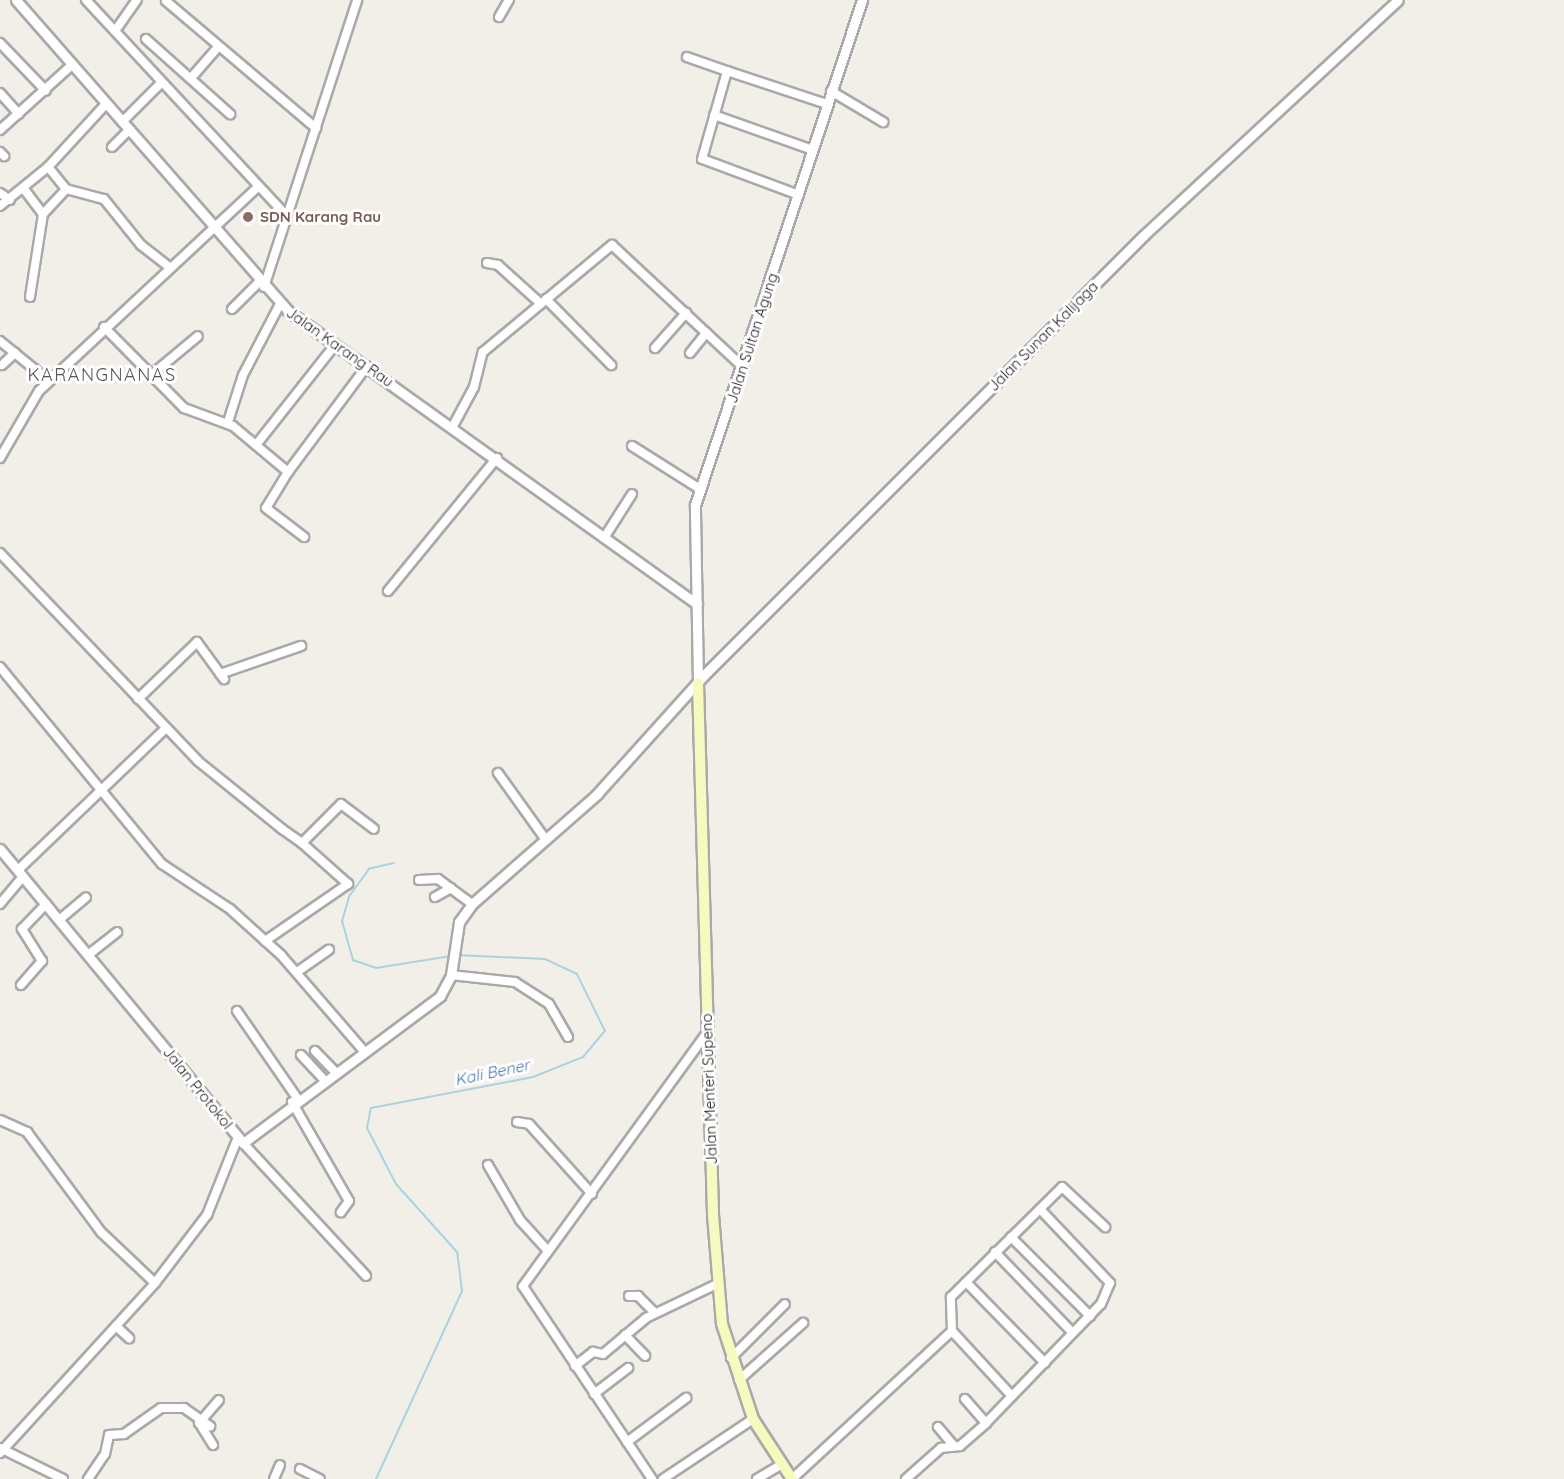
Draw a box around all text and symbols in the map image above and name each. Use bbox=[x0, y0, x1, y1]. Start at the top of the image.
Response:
place label: SDN Karang Rau bbox=[260, 208, 381, 226]
marker: SDN Karang Rau bbox=[241, 210, 255, 224]
street label: Jalan Sultan Agung bbox=[722, 271, 782, 405]
street label: Jalan Sunan Kalijaga bbox=[984, 277, 1102, 395]
street label: Jalan Karang Rau bbox=[283, 303, 397, 391]
district label: KARANGNANAS bbox=[27, 364, 177, 386]
street label: Jalan Menteri Supeno bbox=[697, 1013, 721, 1165]
street label: Jalan Protokol bbox=[159, 1043, 237, 1133]
water label: Kali Bener bbox=[453, 1055, 531, 1089]

